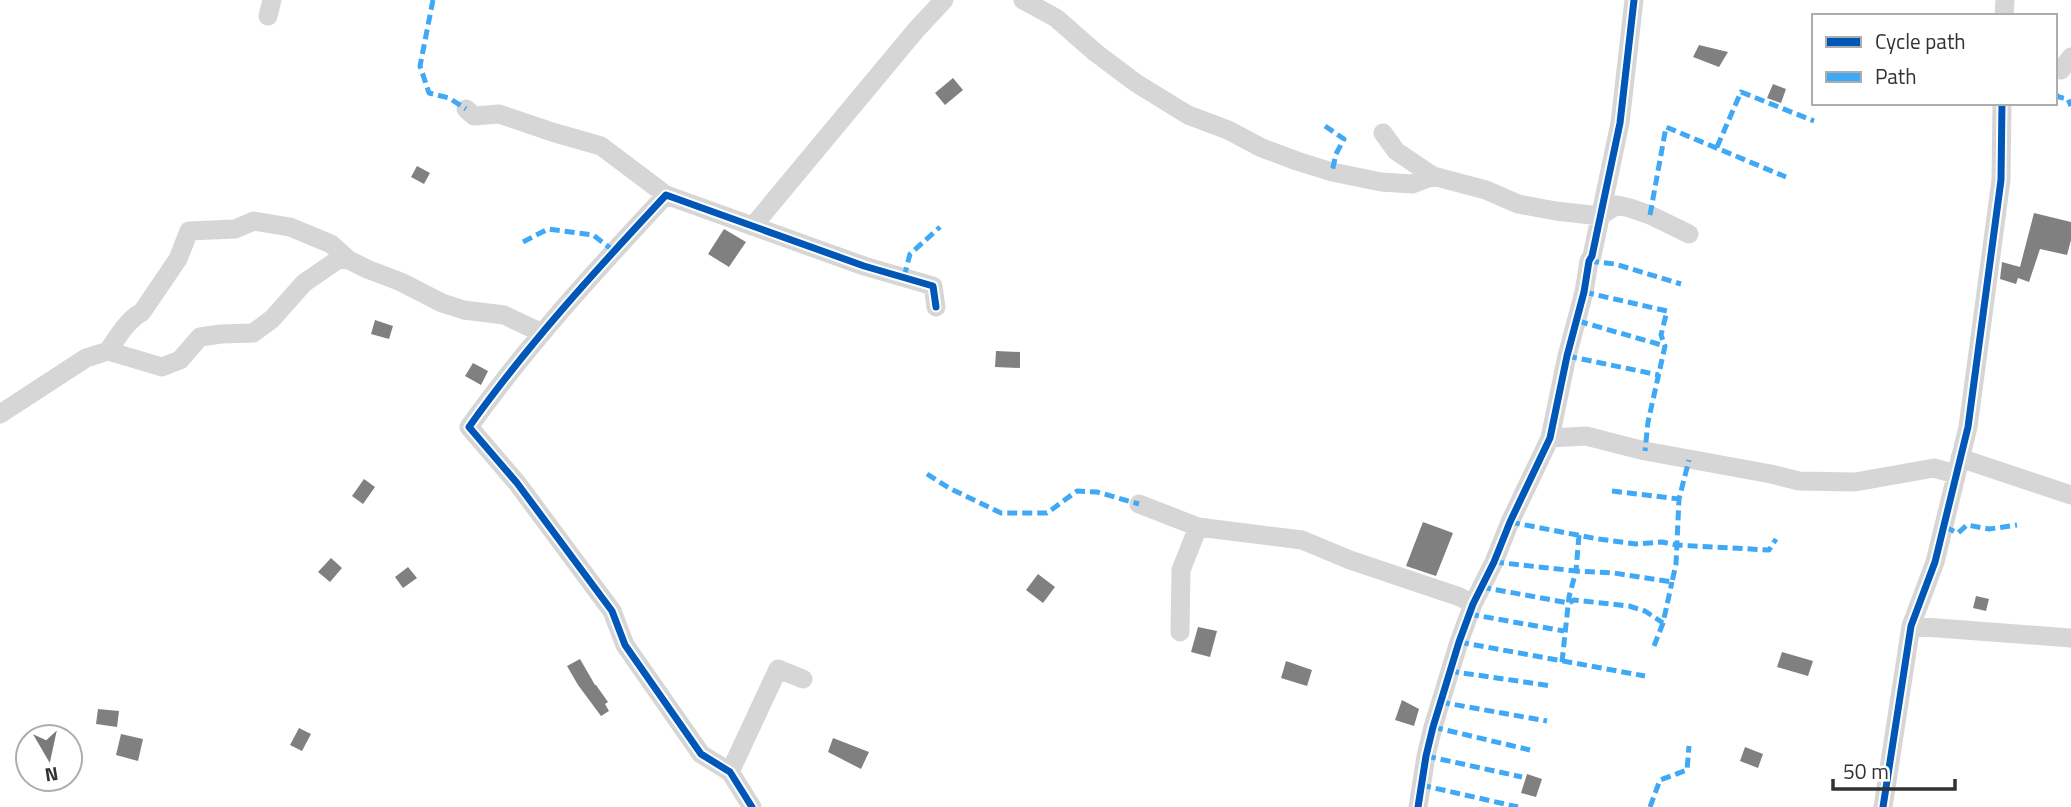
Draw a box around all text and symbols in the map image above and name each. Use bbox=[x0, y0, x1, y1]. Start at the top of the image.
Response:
legend bbox=[1812, 14, 2057, 105]
text: Cycle path bbox=[1875, 25, 1966, 57]
text: Path bbox=[1875, 60, 1917, 92]
north arrow bbox=[14, 723, 84, 793]
scale bar bbox=[1833, 748, 1955, 792]
text: 50 m bbox=[1843, 755, 1889, 787]
text: N bbox=[43, 760, 61, 791]

